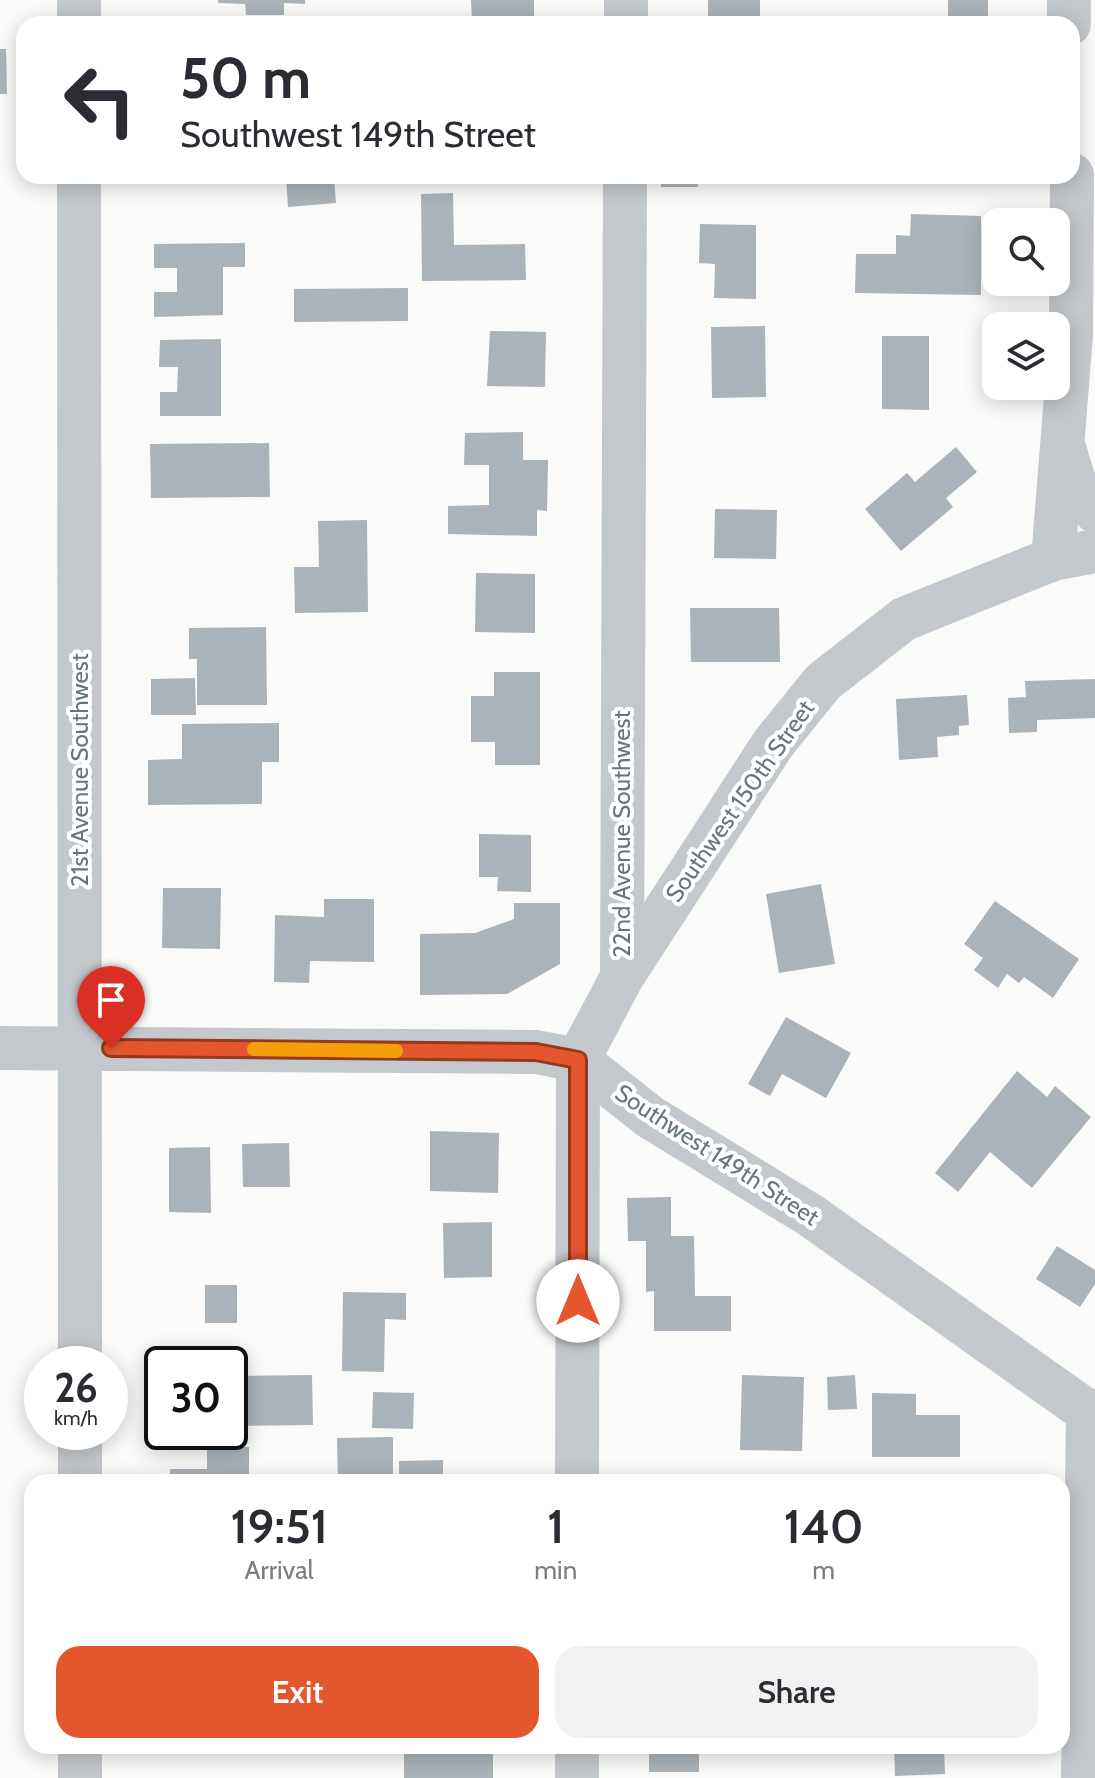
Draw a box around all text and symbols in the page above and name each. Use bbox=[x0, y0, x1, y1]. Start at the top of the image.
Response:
text: 50 m bbox=[180, 44, 311, 112]
icon: left bbox=[48, 48, 152, 152]
text: Southwest 149th Street bbox=[180, 112, 536, 156]
map controls bbox=[982, 208, 1070, 400]
button: search bbox=[982, 208, 1070, 296]
button: layers bbox=[982, 312, 1070, 400]
street label: 21st Avenue Southwest bbox=[65, 653, 94, 887]
street label: Southwest 150th Street bbox=[659, 694, 820, 907]
street label: 22nd Avenue Southwest bbox=[607, 710, 636, 958]
pin bbox=[77, 966, 145, 1048]
icon: arrive bbox=[89, 978, 133, 1022]
street label: Southwest 149th Street bbox=[610, 1078, 825, 1231]
position arrow bbox=[536, 1259, 620, 1343]
speed limit sign: 30 bbox=[144, 1346, 248, 1450]
text: 26 bbox=[54, 1363, 98, 1412]
text: km/h bbox=[54, 1406, 98, 1430]
text: 19:51 bbox=[231, 1497, 328, 1555]
text: 1 bbox=[547, 1497, 564, 1555]
text: 140 bbox=[784, 1497, 863, 1555]
text: Arrival bbox=[245, 1554, 314, 1586]
text: min bbox=[534, 1554, 577, 1586]
text: m bbox=[812, 1554, 835, 1586]
button: Exit bbox=[56, 1646, 539, 1738]
button: Share bbox=[555, 1646, 1038, 1738]

